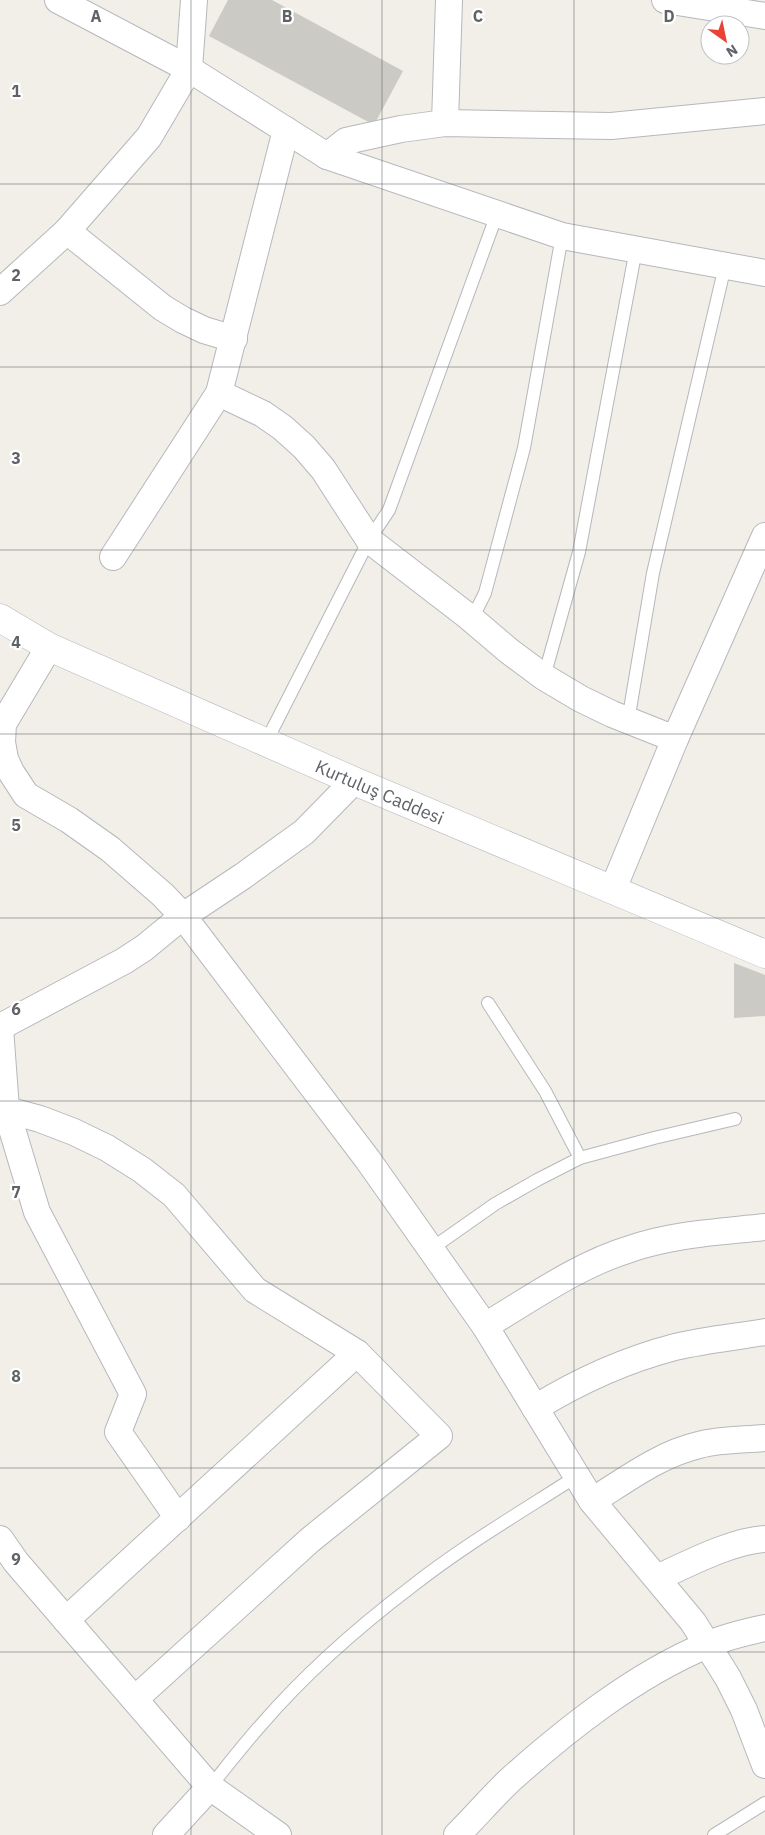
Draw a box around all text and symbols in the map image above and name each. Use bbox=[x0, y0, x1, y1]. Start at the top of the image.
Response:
text: A bbox=[91, 6, 102, 26]
text: B bbox=[282, 6, 293, 26]
text: C bbox=[473, 6, 483, 26]
text: D bbox=[663, 6, 675, 26]
north arrow bbox=[700, 15, 750, 65]
text: N bbox=[723, 41, 741, 61]
text: 1 bbox=[11, 81, 21, 101]
text: 2 bbox=[11, 265, 21, 285]
text: 3 bbox=[11, 448, 21, 468]
text: 4 bbox=[11, 632, 21, 652]
street label: Kurtuluş Caddesi bbox=[312, 754, 448, 829]
text: 5 bbox=[11, 815, 21, 835]
text: 6 bbox=[11, 999, 21, 1019]
text: 7 bbox=[11, 1182, 21, 1202]
text: 8 bbox=[11, 1366, 21, 1386]
text: 9 bbox=[11, 1549, 21, 1569]

